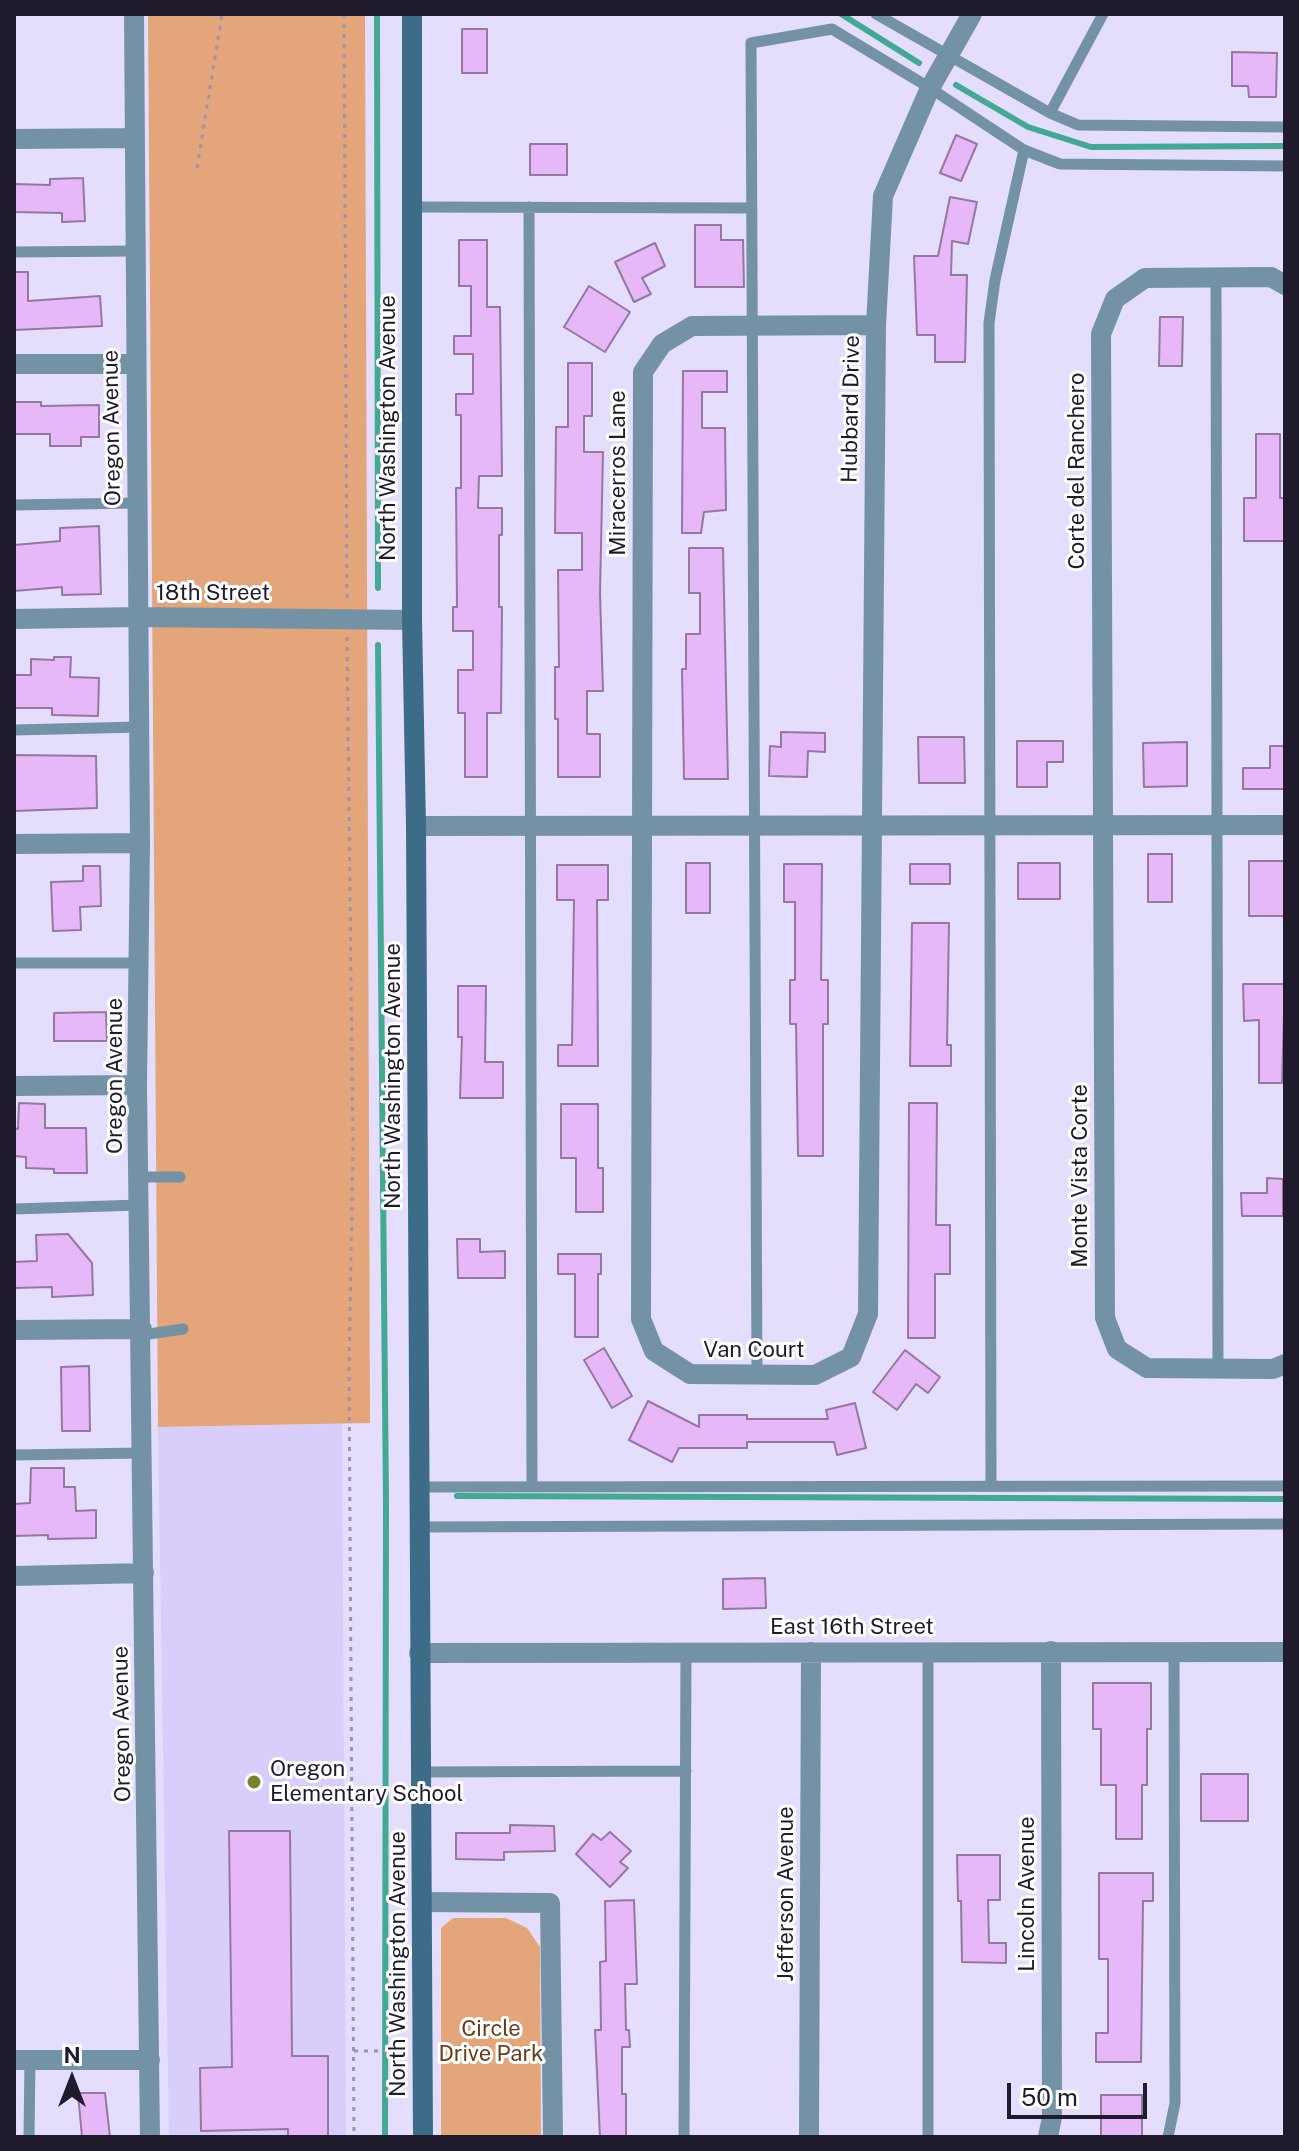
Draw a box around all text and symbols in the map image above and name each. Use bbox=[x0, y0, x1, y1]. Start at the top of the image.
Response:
street label: North Washington Avenue bbox=[375, 295, 401, 561]
street label: Hubbard Drive bbox=[837, 335, 865, 483]
street label: Oregon Avenue bbox=[97, 350, 127, 506]
street label: Corte del Ranchero bbox=[1064, 373, 1090, 569]
street label: Miracerros Lane bbox=[605, 390, 631, 556]
street label: 18th Street bbox=[156, 580, 270, 606]
street label: North Washington Avenue bbox=[380, 943, 406, 1209]
street label: Oregon Avenue bbox=[102, 998, 128, 1154]
street label: Monte Vista Corte bbox=[1067, 1084, 1093, 1268]
street label: Van Court bbox=[703, 1337, 805, 1363]
street label: East 16th Street bbox=[770, 1614, 934, 1640]
street label: Oregon Avenue bbox=[107, 1646, 137, 1802]
place label: Oregon Elementary School bbox=[270, 1756, 463, 1808]
marker: Oregon Elementary School bbox=[245, 1773, 263, 1791]
street label: Jefferson Avenue bbox=[773, 1806, 799, 1982]
street label: Lincoln Avenue bbox=[1014, 1816, 1040, 1972]
street label: North Washington Avenue bbox=[385, 1831, 411, 2097]
park label: Circle Drive Park bbox=[439, 2016, 543, 2068]
north arrow bbox=[32, 2039, 112, 2119]
text: N bbox=[63, 2042, 81, 2068]
scale bar bbox=[1011, 2067, 1151, 2117]
text: 50 m bbox=[1021, 2083, 1078, 2111]

